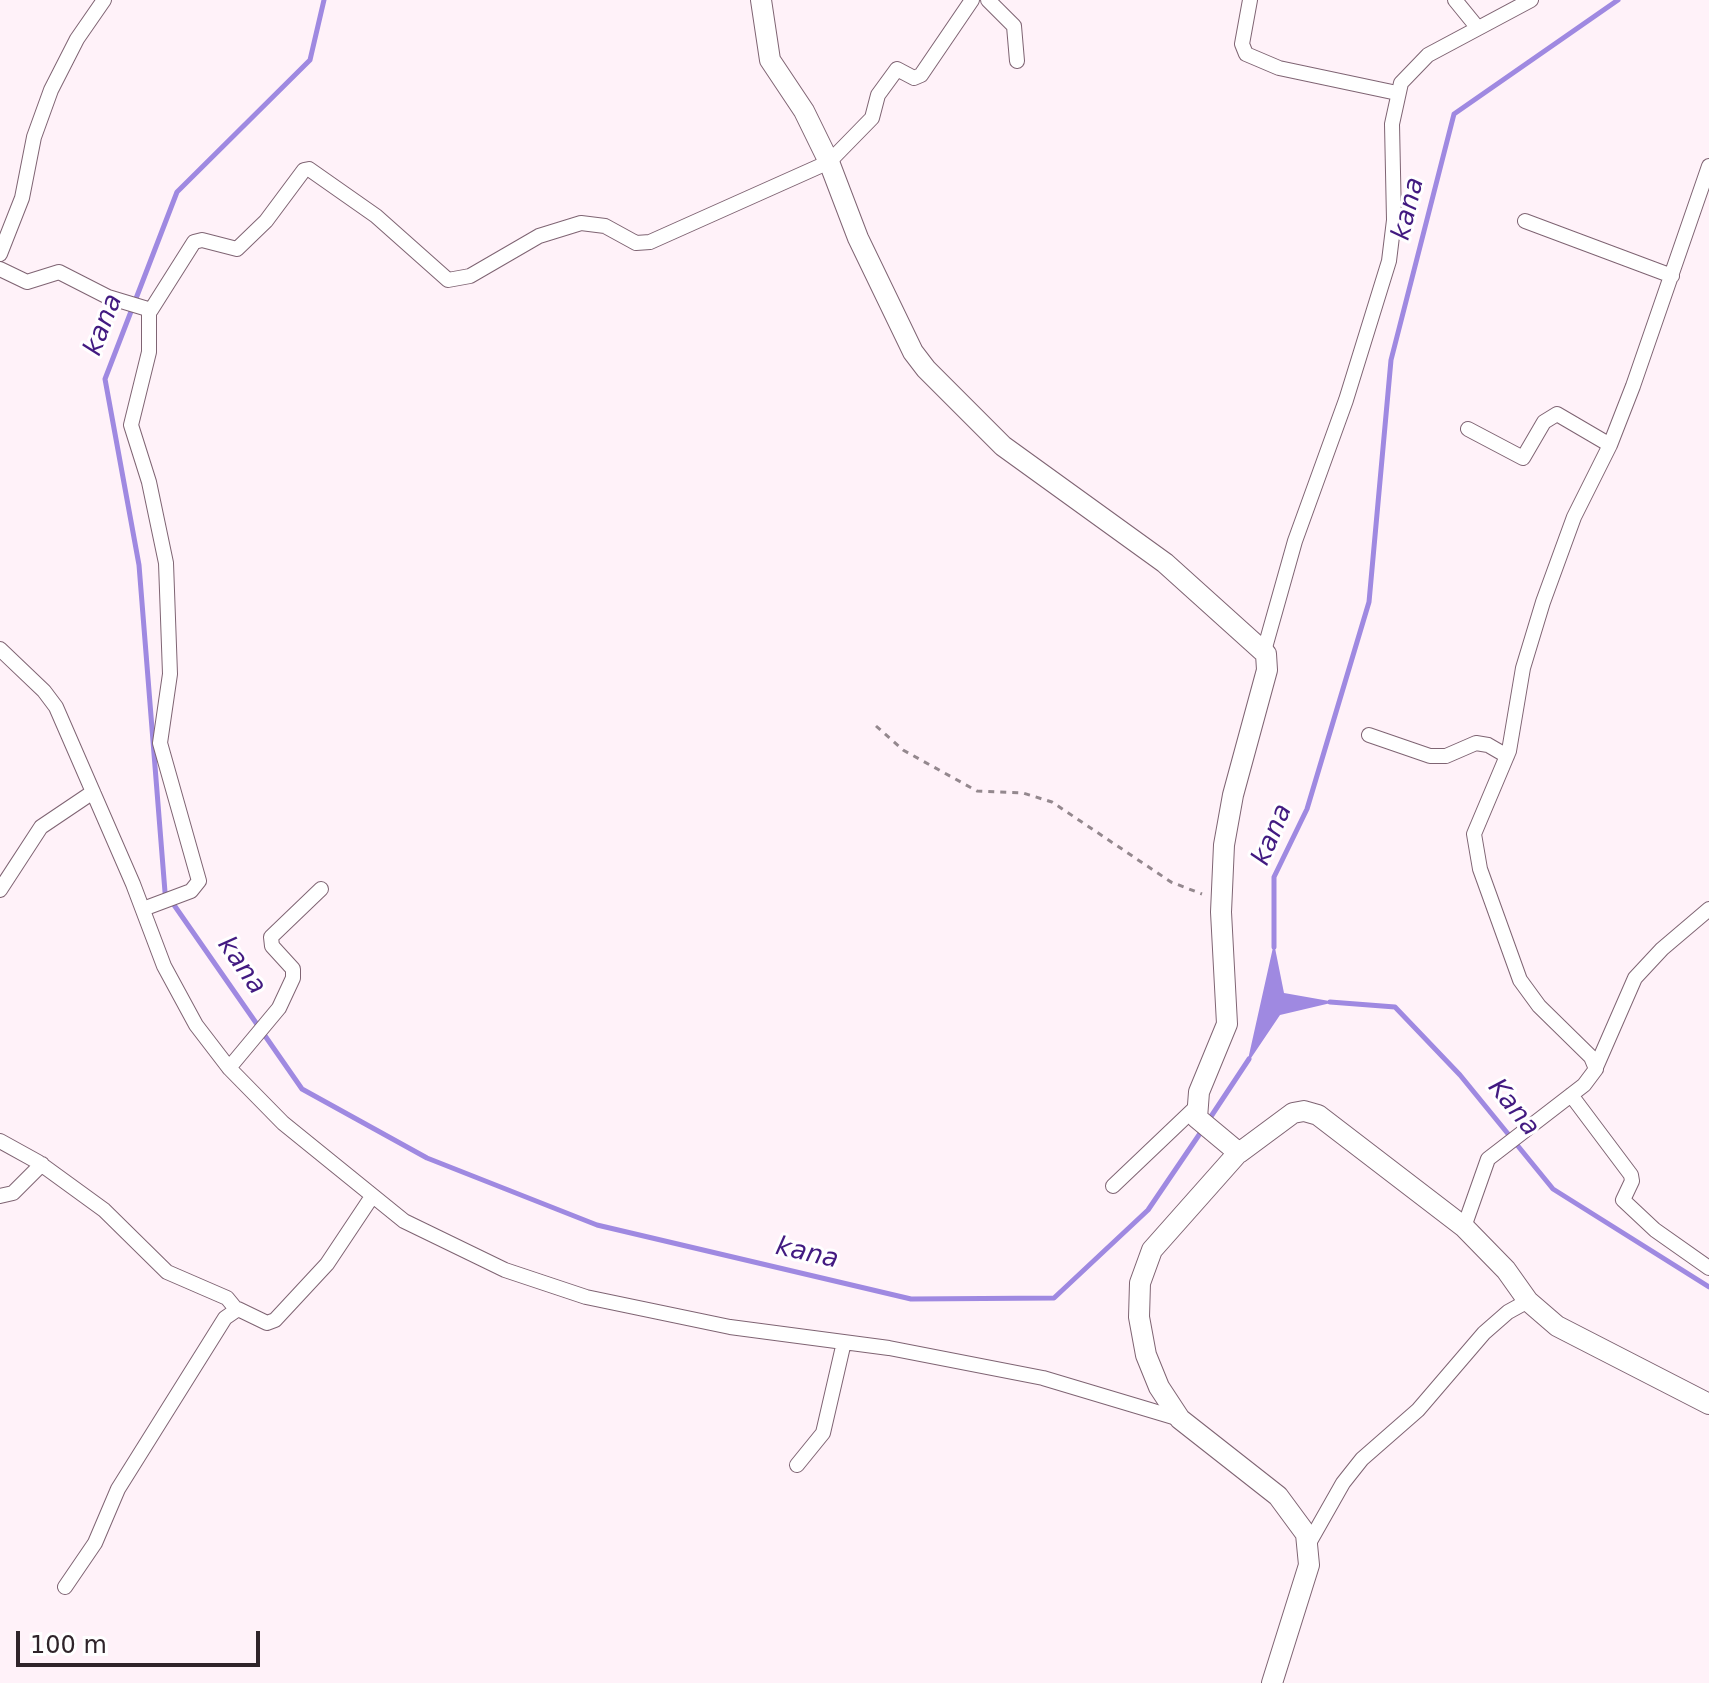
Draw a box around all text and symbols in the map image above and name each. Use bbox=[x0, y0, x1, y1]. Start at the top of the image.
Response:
water label: kana bbox=[1386, 174, 1432, 244]
water label: kana bbox=[78, 290, 130, 360]
water label: kana bbox=[1246, 800, 1300, 870]
water label: kana bbox=[210, 931, 272, 1001]
water label: Kana bbox=[1481, 1073, 1545, 1143]
water label: kana bbox=[773, 1232, 841, 1276]
scale bar bbox=[20, 1615, 264, 1665]
text: 100 m bbox=[30, 1631, 107, 1659]

